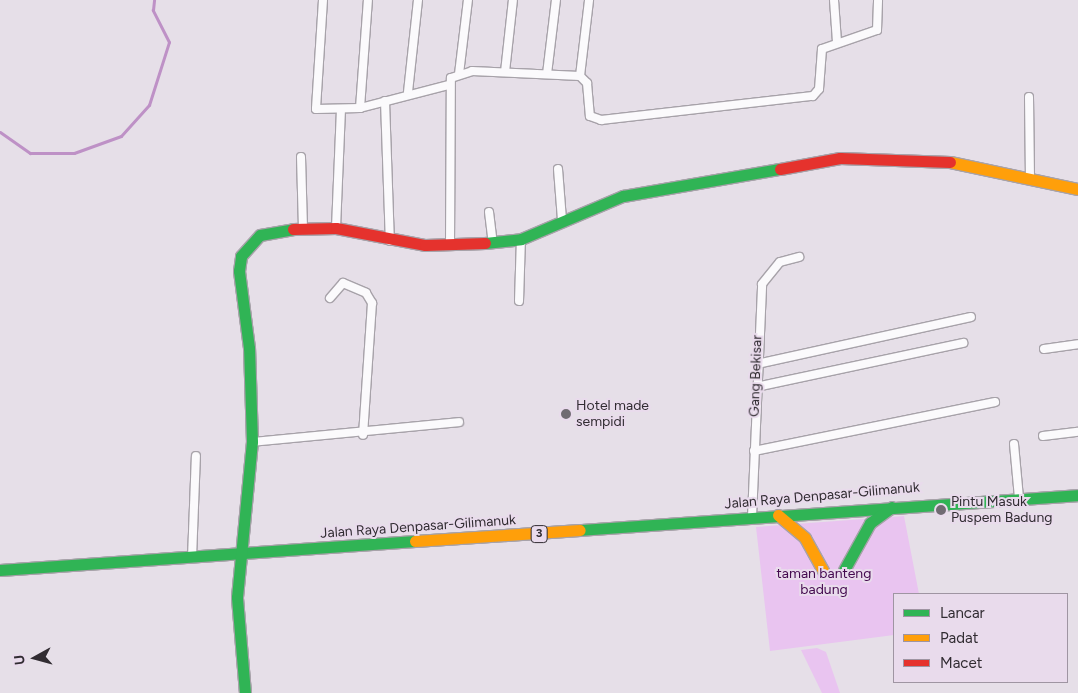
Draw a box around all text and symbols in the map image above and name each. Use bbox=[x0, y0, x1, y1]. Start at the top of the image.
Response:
street label: Gang Bekisar bbox=[746, 335, 766, 417]
place label: Hotel made sempidi bbox=[576, 398, 649, 431]
marker: Hotel made sempidi bbox=[560, 408, 572, 420]
street label: Jalan Raya Denpasar-Gilimanuk bbox=[724, 479, 920, 513]
place label: Pintu Masuk Puspem Badung bbox=[951, 494, 1052, 526]
marker: Pintu Masuk Puspem Badung bbox=[935, 504, 947, 516]
street label: Jalan Raya Denpasar-Gilimanuk bbox=[320, 512, 516, 542]
road number: 3 bbox=[530, 524, 548, 544]
park label: taman banteng badung bbox=[777, 566, 871, 598]
legend bbox=[893, 593, 1068, 683]
text: Lancar bbox=[940, 604, 985, 622]
text: Padat bbox=[940, 629, 978, 647]
north arrow bbox=[10, 633, 60, 683]
text: U bbox=[11, 654, 29, 666]
text: Macet bbox=[940, 654, 982, 672]

